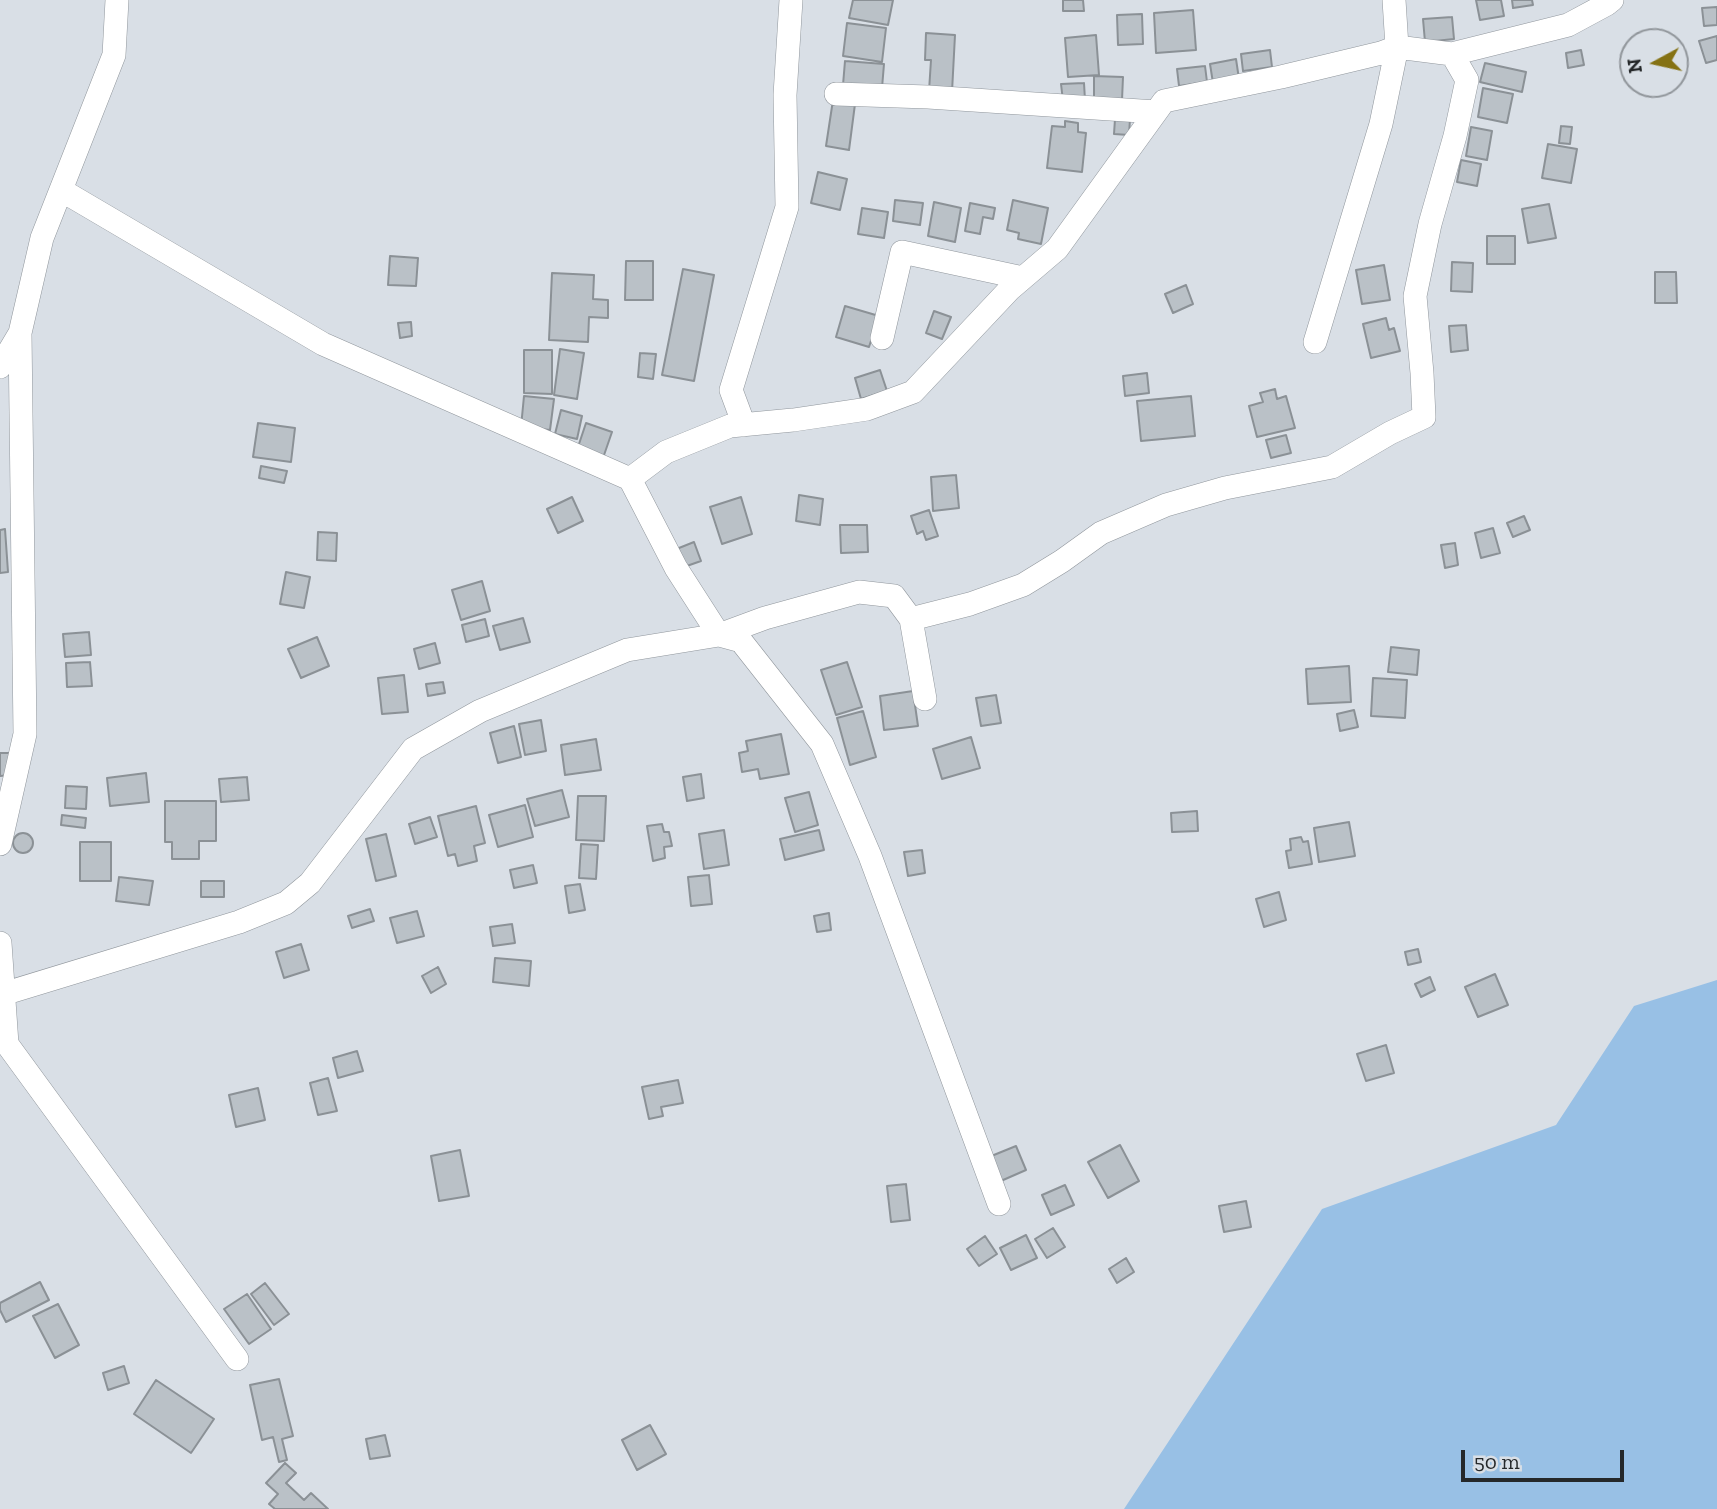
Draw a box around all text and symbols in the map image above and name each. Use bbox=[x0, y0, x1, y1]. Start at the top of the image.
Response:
north arrow bbox=[1619, 28, 1689, 98]
text: N bbox=[1622, 57, 1647, 74]
scale bar bbox=[1465, 1436, 1628, 1480]
text: 50 m bbox=[1474, 1449, 1520, 1474]

